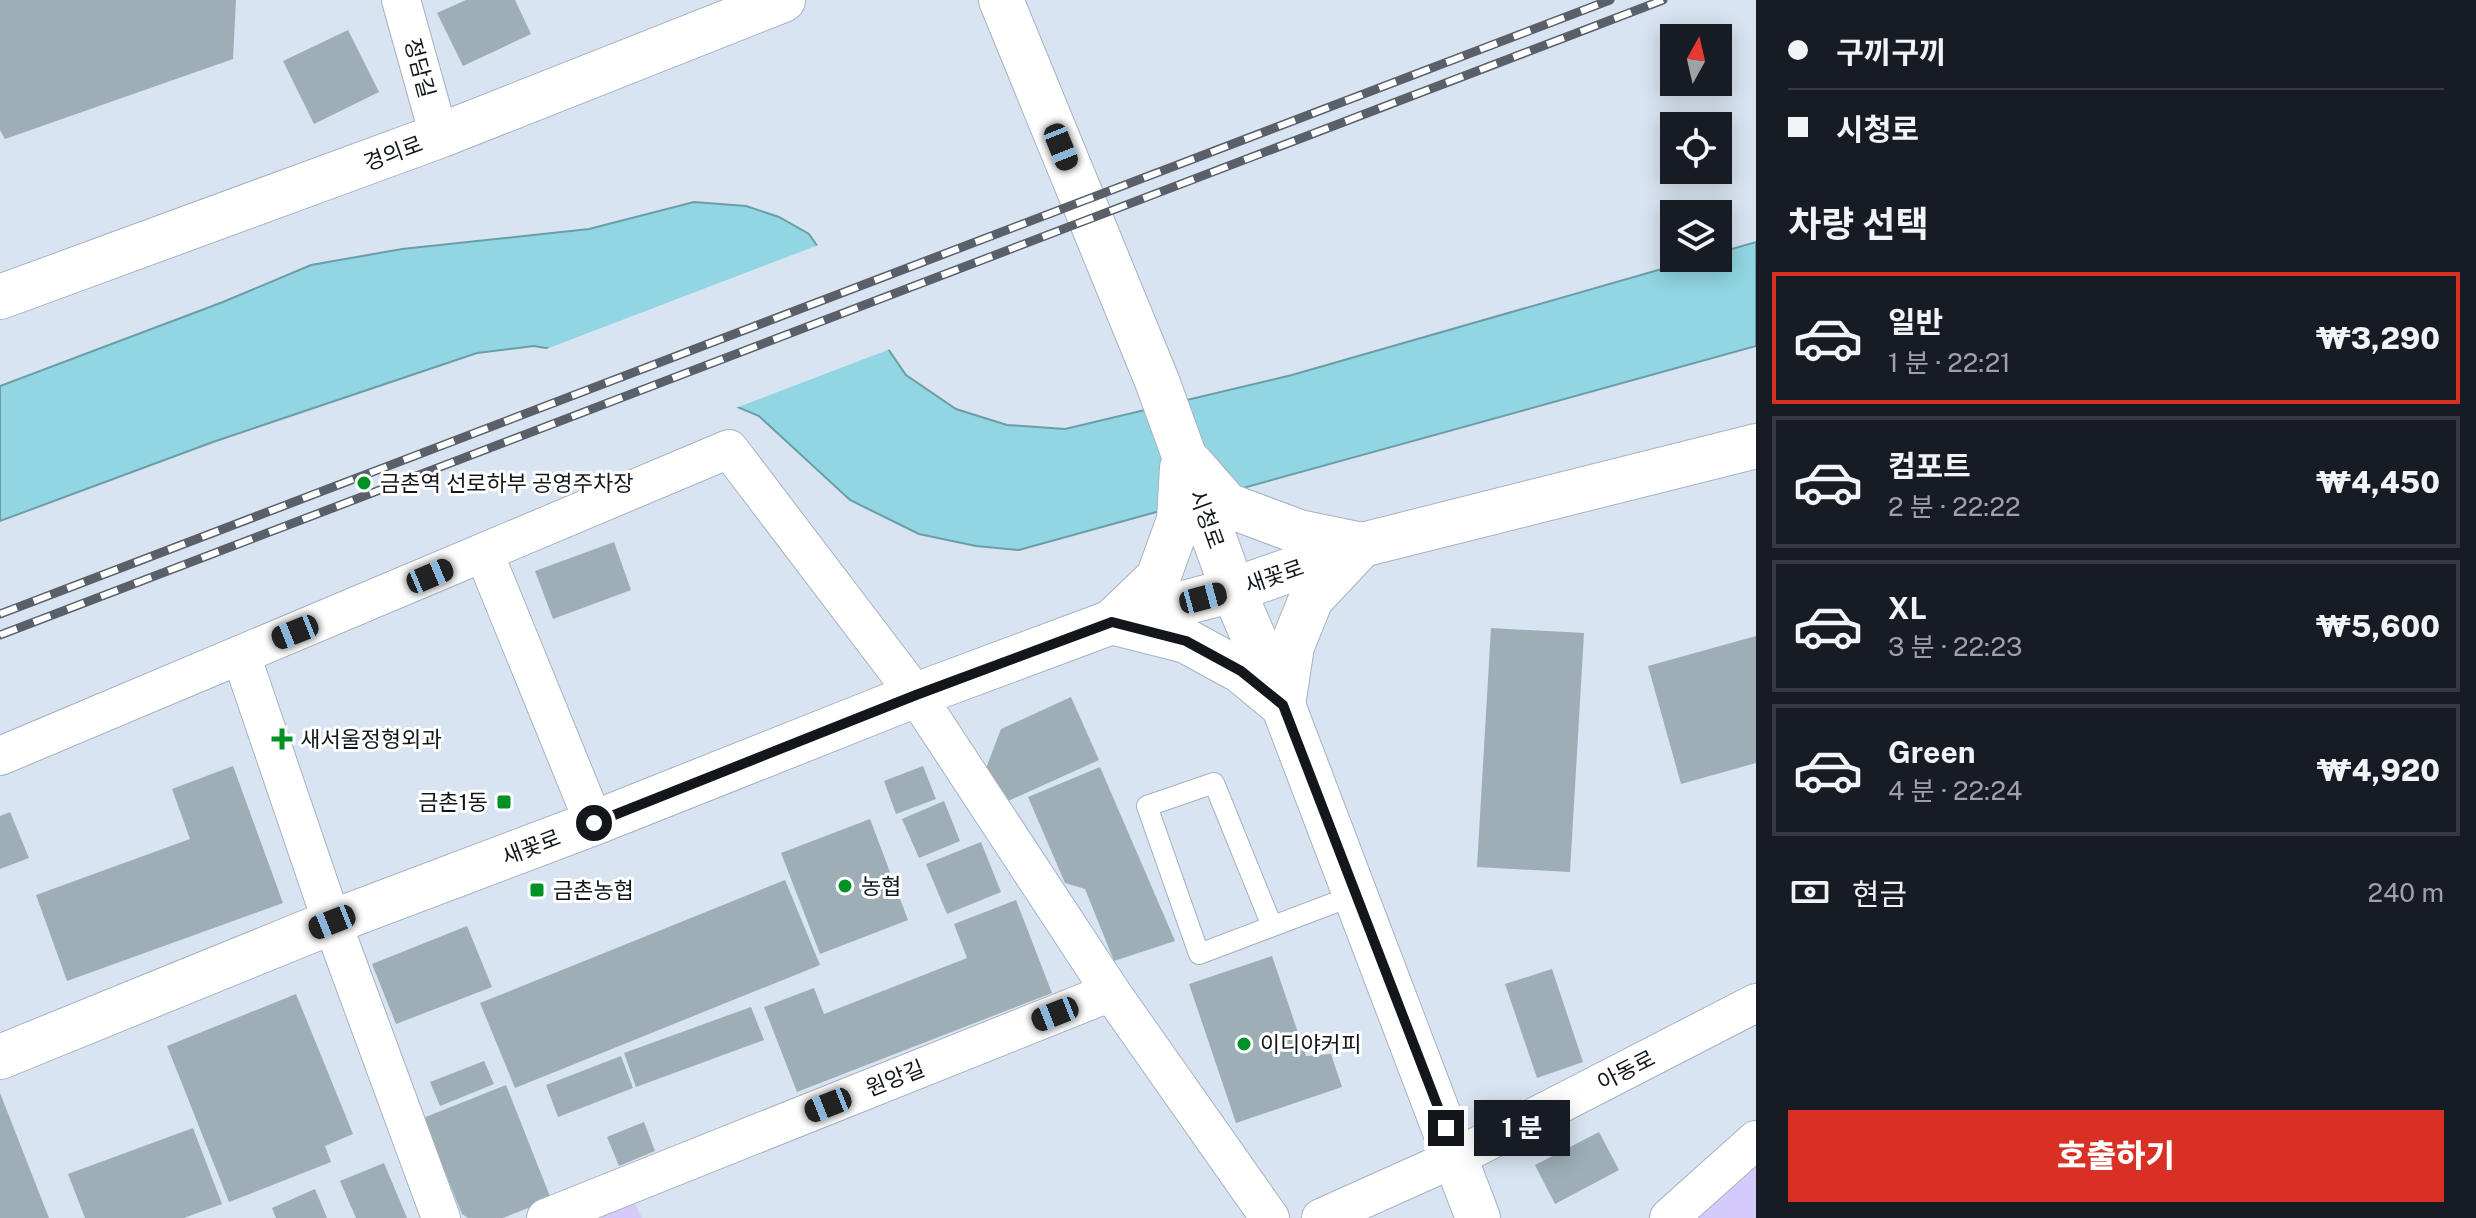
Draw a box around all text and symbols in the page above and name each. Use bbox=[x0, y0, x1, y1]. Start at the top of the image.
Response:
north arrow bbox=[1660, 24, 1732, 96]
map controls bbox=[1660, 24, 1732, 272]
text: 구끼구끼 bbox=[1836, 34, 1946, 70]
street label: 정담길 bbox=[400, 35, 440, 101]
text: 시청로 bbox=[1836, 111, 1919, 147]
button: locate bbox=[1660, 112, 1732, 184]
car bbox=[1041, 120, 1081, 174]
street label: 경의로 bbox=[360, 130, 426, 176]
button: layers bbox=[1660, 200, 1732, 272]
text: 차량 선택 bbox=[1788, 203, 1929, 245]
icon: car bbox=[1792, 302, 1864, 374]
text: 일반 bbox=[1888, 304, 1943, 340]
text: ₩3,290 bbox=[2316, 320, 2440, 356]
text: 1 분 · 22:21 bbox=[1888, 347, 2011, 378]
icon: car bbox=[1792, 446, 1864, 518]
text: 컴포트 bbox=[1888, 448, 1971, 484]
text: ₩4,450 bbox=[2316, 464, 2440, 500]
place label: 금촌역 선로하부 공영주차장 bbox=[380, 470, 634, 496]
marker: 금촌역 선로하부 공영주차장 bbox=[355, 474, 373, 492]
street label: 시청로 bbox=[1184, 486, 1230, 552]
text: 2 분 · 22:22 bbox=[1888, 491, 2021, 522]
street label: 새꽃로 bbox=[1241, 554, 1307, 598]
car bbox=[403, 556, 457, 596]
car bbox=[1177, 580, 1229, 616]
icon: car bbox=[1792, 590, 1864, 662]
text: XL bbox=[1888, 590, 1927, 626]
text: ₩5,600 bbox=[2316, 608, 2440, 644]
car bbox=[268, 612, 322, 652]
text: 3 분 · 22:23 bbox=[1888, 631, 2022, 662]
place label: 새서울정형외과 bbox=[300, 726, 442, 752]
marker: 새서울정형외과 bbox=[271, 728, 293, 750]
icon: car bbox=[1792, 734, 1864, 806]
text: Green bbox=[1888, 734, 1975, 770]
text: ₩4,920 bbox=[2317, 752, 2440, 788]
text: 4 분 · 22:24 bbox=[1888, 775, 2022, 806]
place label: 금촌1동 bbox=[418, 789, 488, 815]
marker: 금촌1동 bbox=[495, 793, 513, 811]
route start bbox=[576, 805, 612, 841]
street label: 새꽃로 bbox=[498, 824, 564, 870]
icon: cash bbox=[1788, 870, 1832, 914]
place label: 농협 bbox=[861, 873, 901, 899]
text: 현금 bbox=[1852, 876, 1907, 912]
place label: 금촌농협 bbox=[553, 877, 634, 903]
marker: 농협 bbox=[836, 877, 854, 895]
text: 240 m bbox=[2367, 877, 2444, 908]
marker: 금촌농협 bbox=[528, 881, 546, 899]
car bbox=[305, 902, 359, 942]
car bbox=[1028, 994, 1082, 1034]
place label: 이디야커피 bbox=[1260, 1031, 1361, 1057]
marker: 이디야커피 bbox=[1235, 1035, 1253, 1053]
street label: 아동로 bbox=[1593, 1045, 1659, 1095]
street label: 원앙길 bbox=[862, 1055, 928, 1101]
car bbox=[801, 1085, 855, 1125]
callout: 1 분 bbox=[1474, 1100, 1570, 1156]
route end bbox=[1428, 1110, 1464, 1146]
button: 호출하기 bbox=[1788, 1110, 2444, 1202]
text: 1 분 bbox=[1502, 1112, 1542, 1143]

